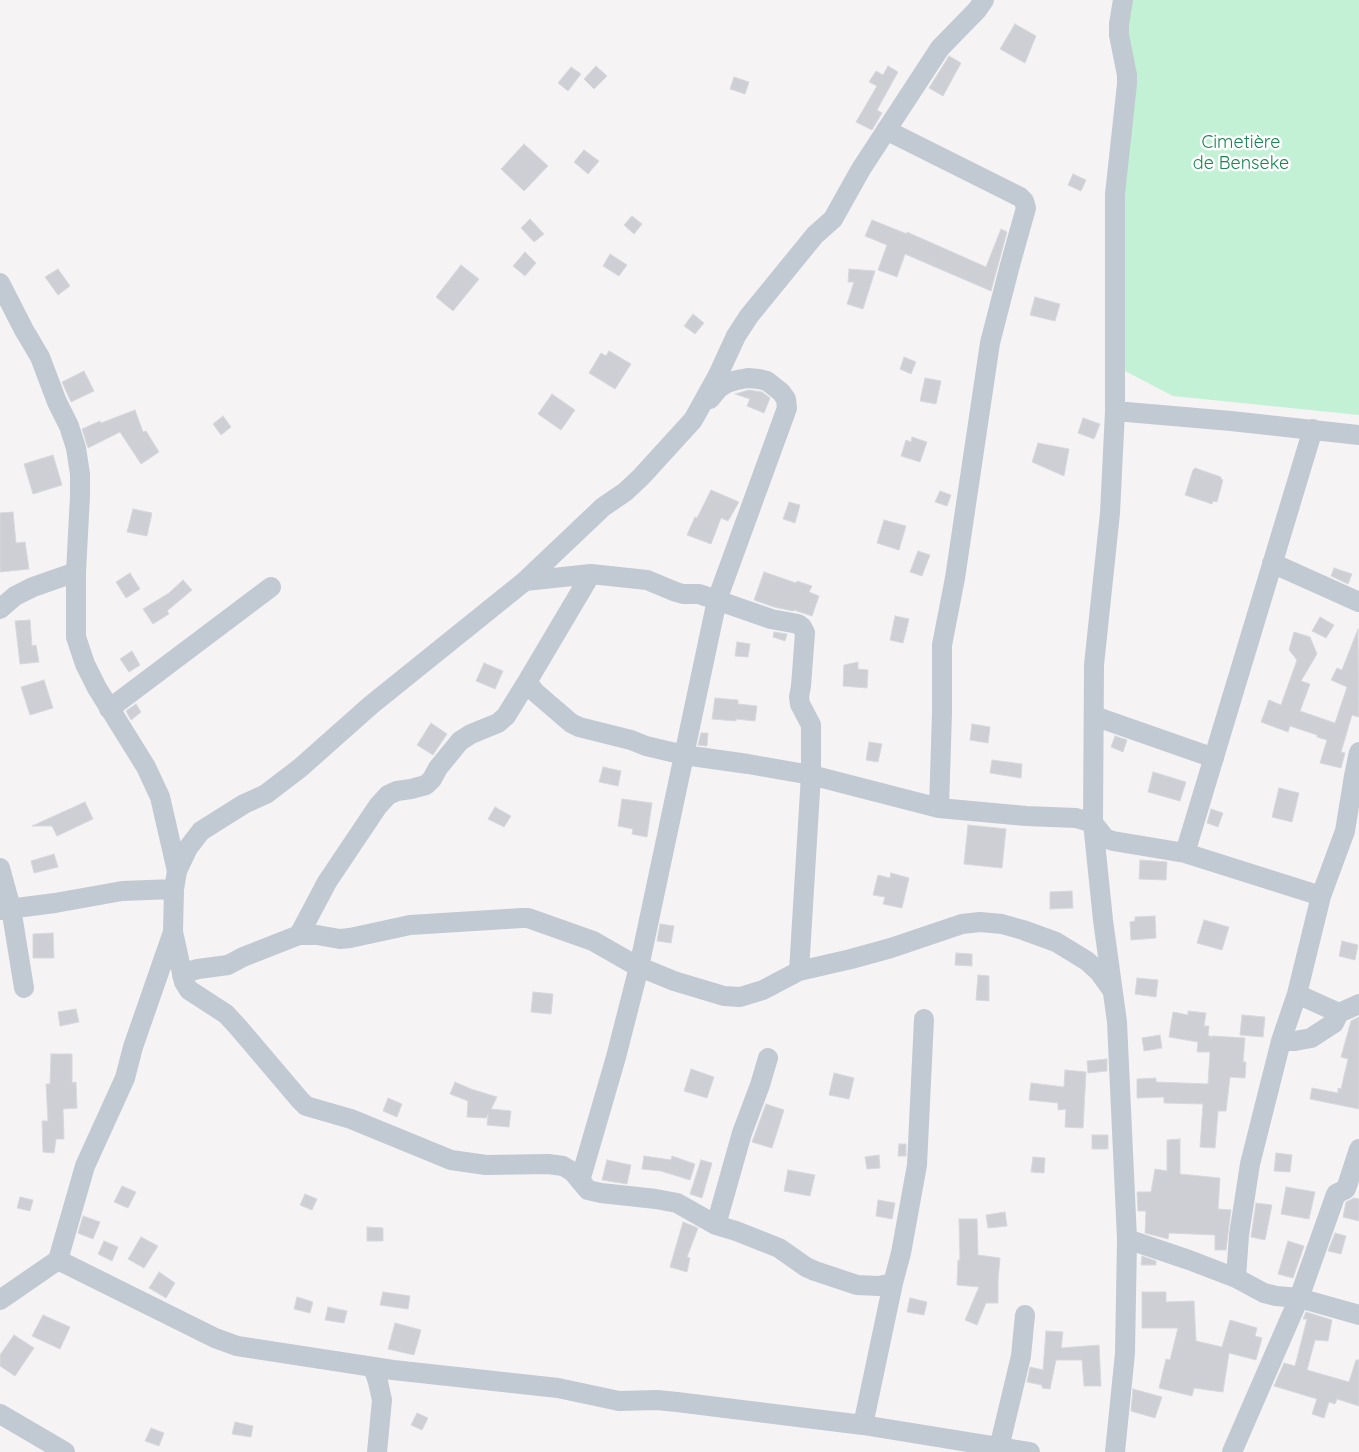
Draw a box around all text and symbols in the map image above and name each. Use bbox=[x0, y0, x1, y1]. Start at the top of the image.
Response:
park label: Cimetière de Benseke bbox=[1193, 132, 1289, 174]

